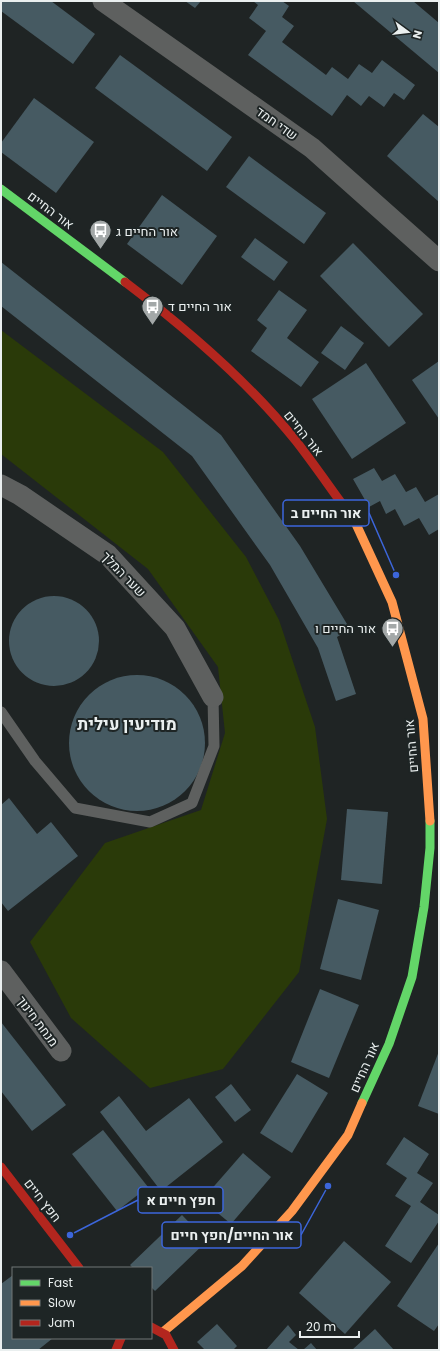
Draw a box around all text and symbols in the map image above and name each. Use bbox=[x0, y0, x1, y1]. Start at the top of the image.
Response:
north arrow bbox=[388, 12, 428, 52]
text: N bbox=[409, 29, 426, 41]
street label: שדי חמד bbox=[252, 102, 302, 145]
street label: אור החיים bbox=[24, 187, 78, 234]
bus stop icon: אור החיים ג bbox=[88, 218, 114, 251]
place label: אור החיים ג bbox=[116, 222, 178, 241]
bus stop icon: אור החיים ד bbox=[140, 293, 166, 326]
place label: אור החיים ד bbox=[168, 297, 232, 316]
street label: אור החיים bbox=[279, 406, 328, 460]
callout: אור החיים ב bbox=[283, 500, 369, 526]
text: אור החיים ב bbox=[291, 503, 361, 523]
street label: שער המלך bbox=[97, 547, 150, 601]
bus stop icon: אור החיים ו bbox=[379, 615, 405, 648]
place label: אור החיים ו bbox=[315, 619, 376, 638]
district label: מודיעין עילית bbox=[77, 712, 177, 736]
street label: אור החיים bbox=[400, 718, 423, 774]
street label: מנחת חינוך bbox=[12, 992, 63, 1051]
street label: אור החיים bbox=[345, 1039, 384, 1096]
street label: חפץ חיים bbox=[20, 1175, 66, 1226]
callout: חפץ חיים א bbox=[138, 1187, 223, 1213]
text: חפץ חיים א bbox=[147, 1190, 215, 1210]
callout: אור החיים/חפץ חיים bbox=[162, 1222, 301, 1248]
text: אור החיים/חפץ חיים bbox=[171, 1225, 293, 1245]
legend bbox=[12, 1267, 152, 1339]
text: Fast bbox=[48, 1274, 73, 1291]
text: Slow bbox=[48, 1294, 76, 1311]
scale bar bbox=[300, 1313, 359, 1339]
text: Jam bbox=[48, 1314, 75, 1331]
text: 20 m bbox=[306, 1318, 336, 1335]

